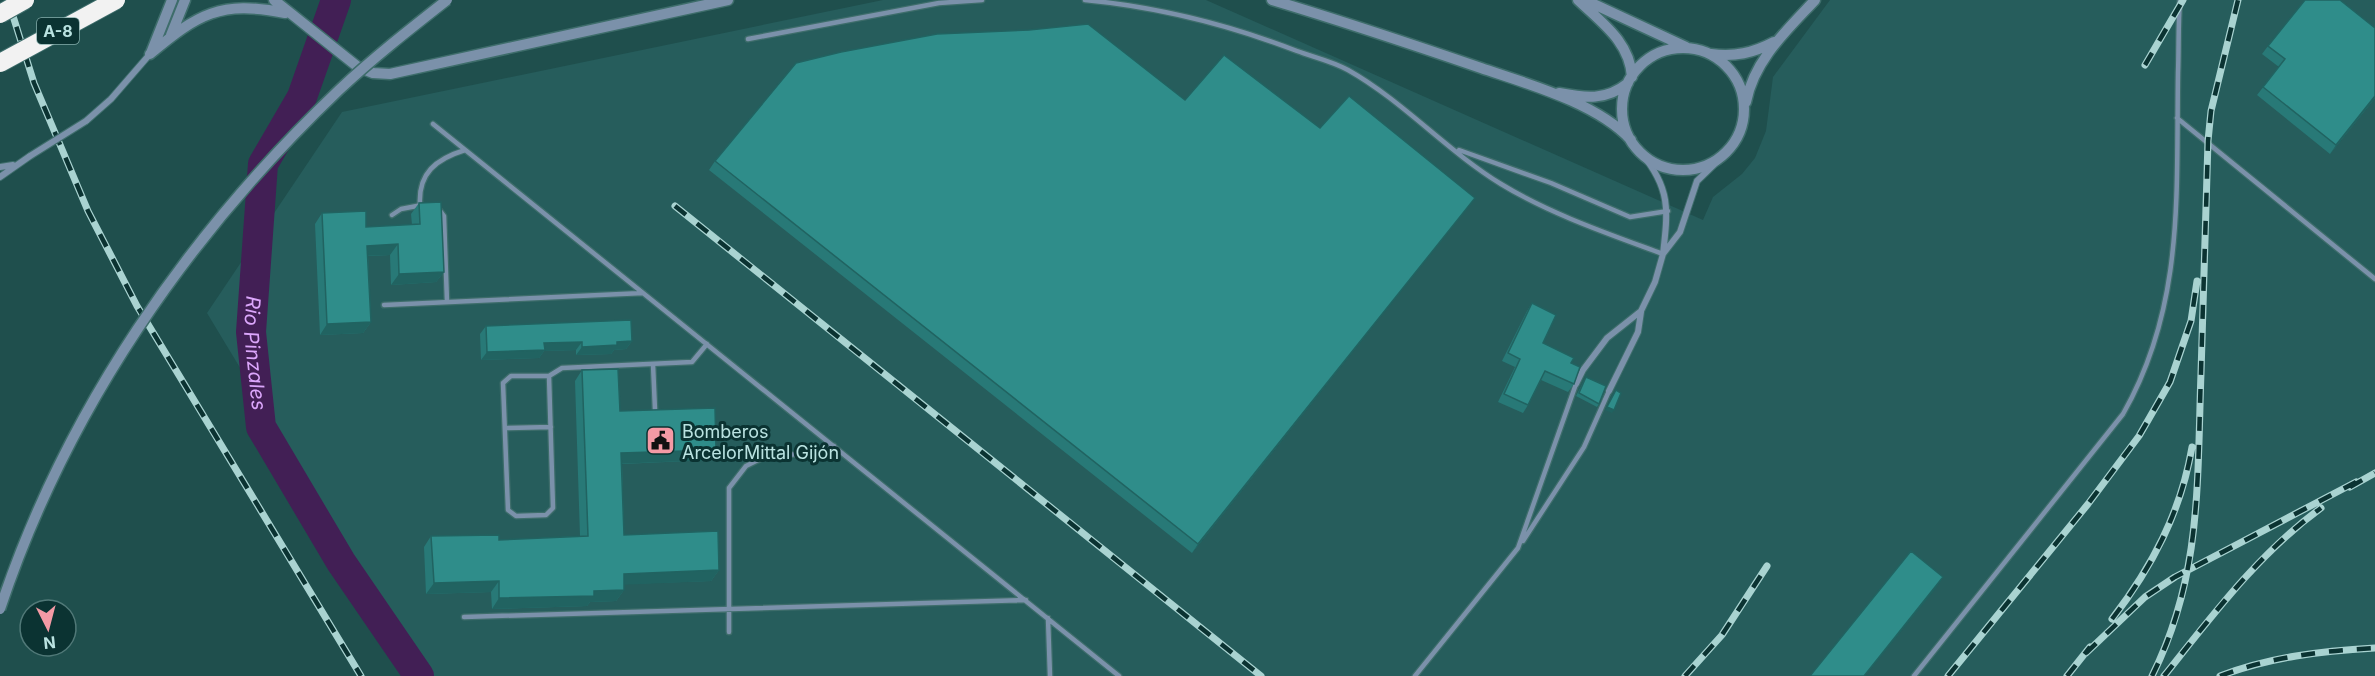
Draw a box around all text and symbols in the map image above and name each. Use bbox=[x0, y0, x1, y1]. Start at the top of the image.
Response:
road number: A-8 bbox=[37, 18, 79, 44]
water label: Rio Pinzales bbox=[239, 295, 271, 411]
place label: Bomberos ArcelorMittal Gijón bbox=[682, 421, 839, 463]
public building icon: Bomberos ArcelorMittal Gijón bbox=[645, 425, 677, 457]
north arrow bbox=[18, 598, 78, 658]
text: N bbox=[42, 632, 57, 654]

